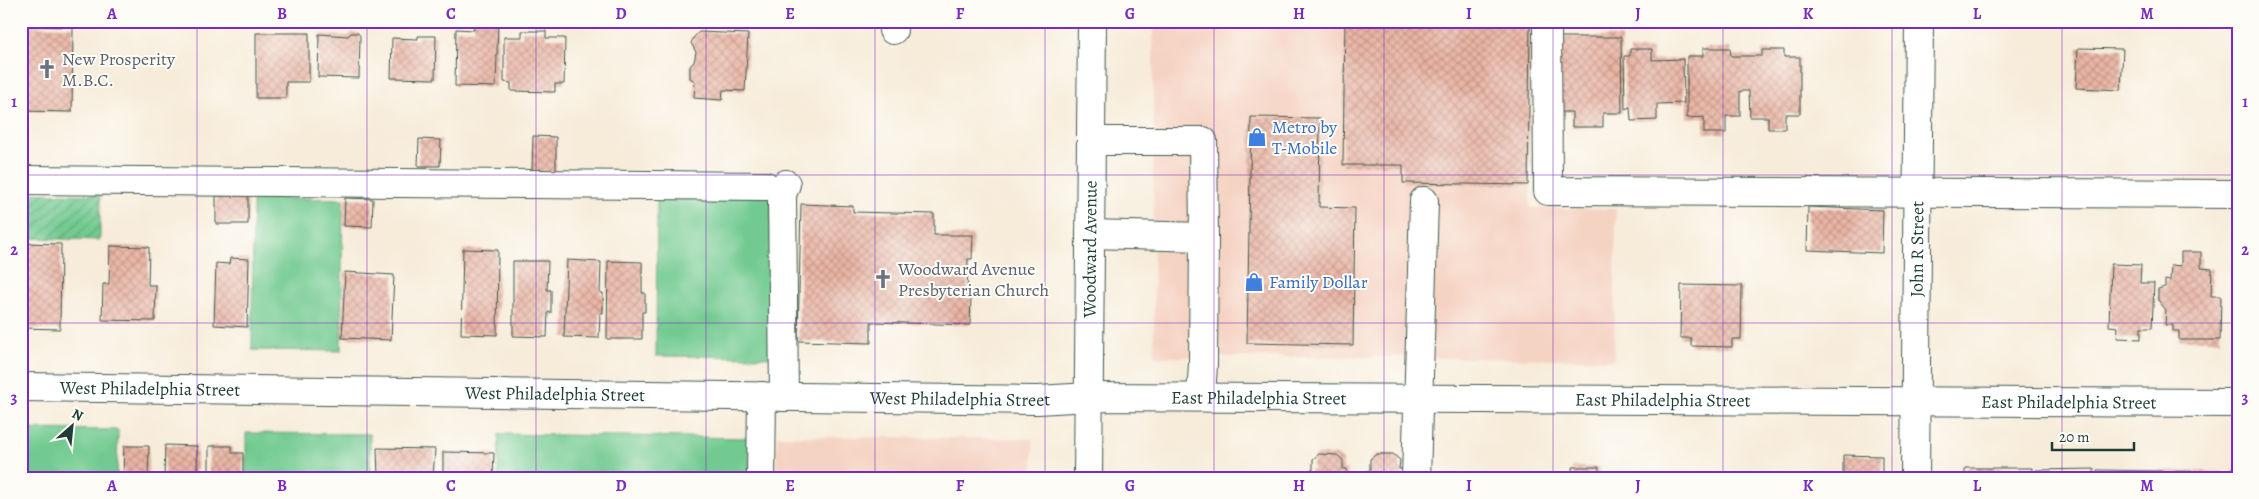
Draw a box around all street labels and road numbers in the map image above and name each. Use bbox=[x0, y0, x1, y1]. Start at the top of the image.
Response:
street label: Woodward Avenue bbox=[1077, 180, 1103, 319]
street label: John R Street bbox=[1905, 201, 1929, 297]
street label: West Philadelphia Street bbox=[59, 375, 240, 402]
street label: West Philadelphia Street bbox=[464, 381, 645, 407]
street label: East Philadelphia Street bbox=[1171, 385, 1347, 410]
street label: West Philadelphia Street bbox=[869, 386, 1051, 412]
street label: East Philadelphia Street bbox=[1575, 388, 1751, 412]
street label: East Philadelphia Street bbox=[1981, 390, 2157, 415]

